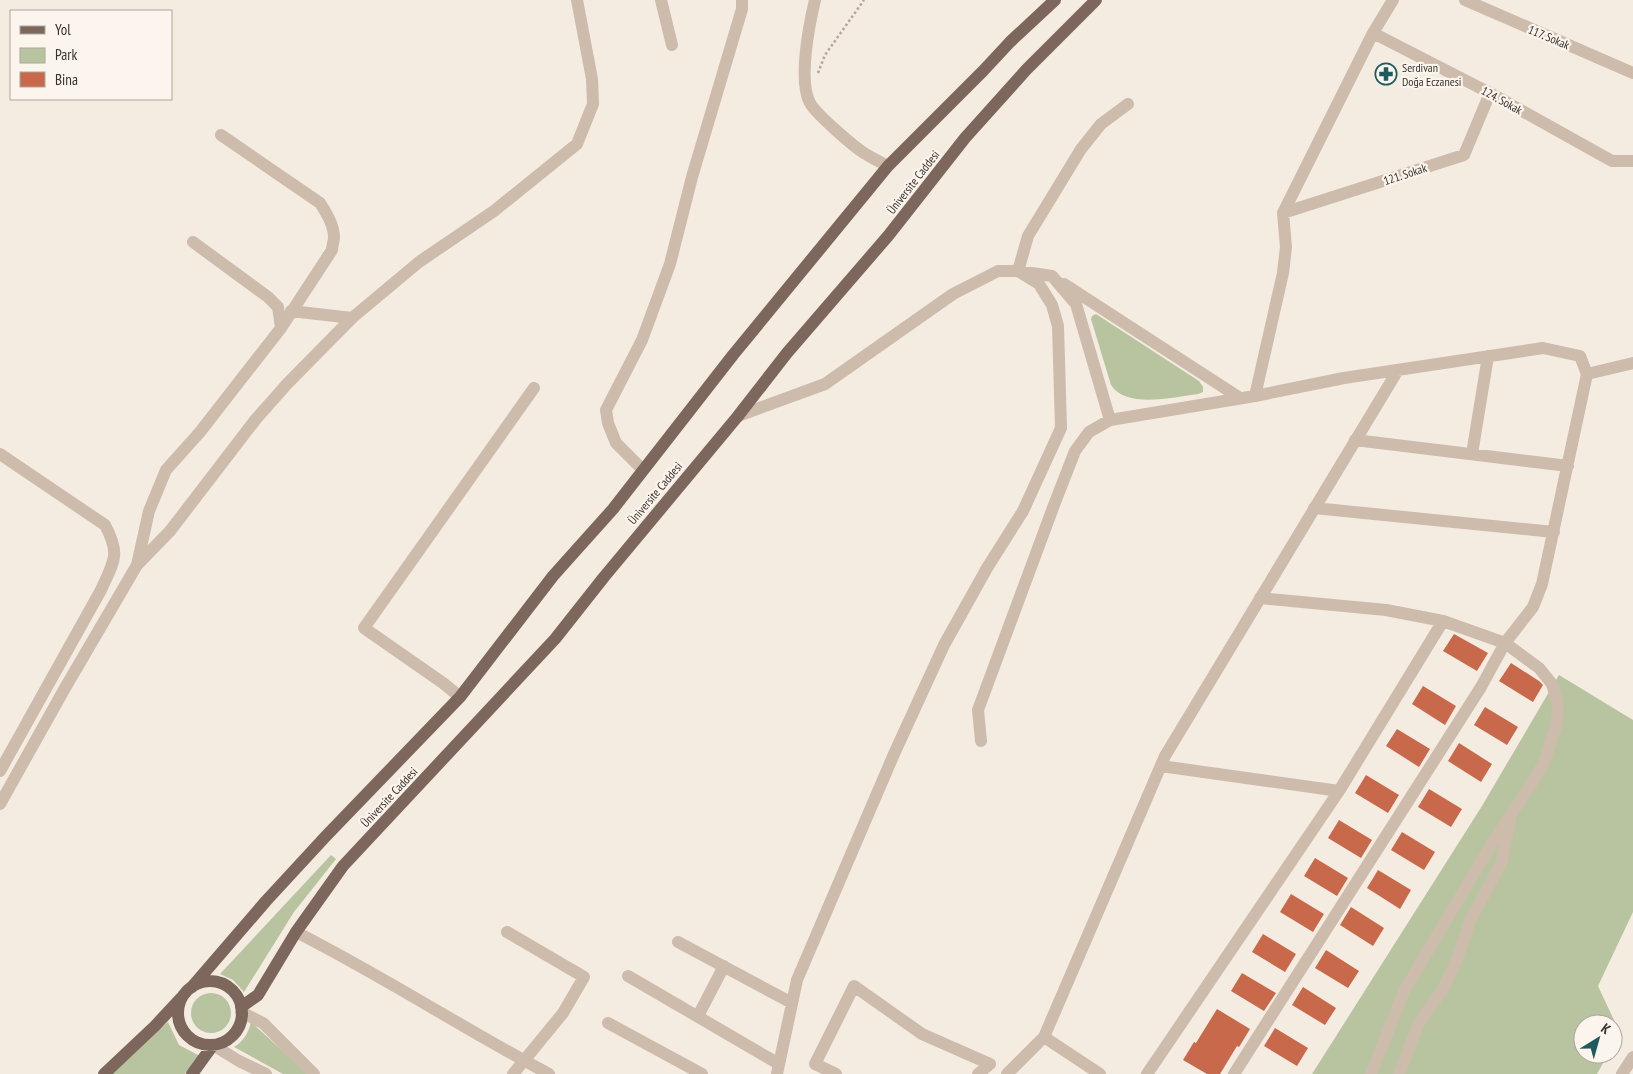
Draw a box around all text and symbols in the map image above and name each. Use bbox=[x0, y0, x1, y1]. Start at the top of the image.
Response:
legend bbox=[10, 10, 172, 100]
text: Yol bbox=[55, 20, 71, 39]
street label: 117. Sokak bbox=[1526, 22, 1572, 53]
text: Park bbox=[55, 45, 77, 64]
place label: Serdivan Doğa Eczanesi bbox=[1402, 60, 1461, 89]
pharmacy icon: Serdivan Doğa Eczanesi bbox=[1374, 62, 1398, 86]
text: Bina bbox=[55, 70, 78, 89]
street label: 124. Sokak bbox=[1479, 83, 1525, 118]
street label: Üniversite Caddesi bbox=[884, 147, 942, 217]
street label: 121. Sokak bbox=[1382, 160, 1429, 188]
street label: Üniversite Caddesi bbox=[625, 459, 685, 527]
street label: Üniversite Caddesi bbox=[357, 764, 421, 830]
north arrow bbox=[1573, 1014, 1623, 1064]
text: K bbox=[1597, 1019, 1615, 1038]

